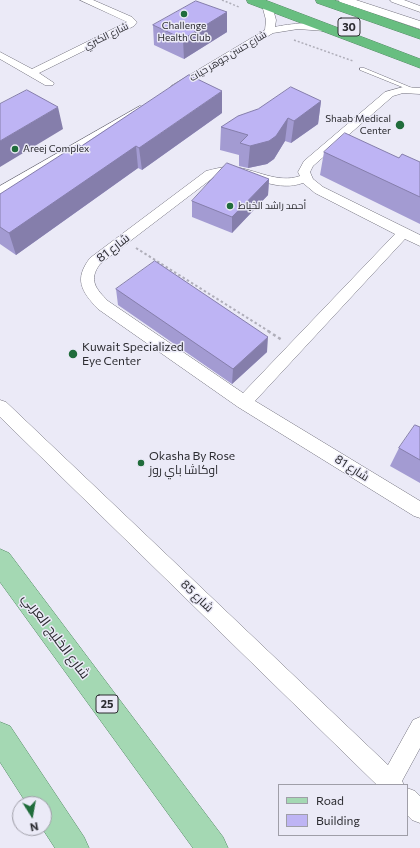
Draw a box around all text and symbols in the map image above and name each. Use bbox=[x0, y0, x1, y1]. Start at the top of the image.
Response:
marker: Challenge Health Club bbox=[179, 9, 189, 19]
road number: 30 bbox=[338, 18, 360, 36]
street label: شارع الكنري bbox=[82, 20, 130, 52]
place label: Challenge Health Club bbox=[157, 20, 211, 44]
street label: شارع حسن جوهر حيات bbox=[187, 28, 269, 84]
place label: Shaab Medical Center bbox=[325, 113, 391, 136]
marker: Shaab Medical Center bbox=[394, 119, 406, 131]
place label: Areej Complex bbox=[23, 143, 89, 155]
marker: Areej Complex bbox=[10, 144, 20, 154]
place label: أحمد راشد الخياط bbox=[238, 200, 306, 212]
marker: أحمد راشد الخياط bbox=[225, 201, 235, 211]
street label: شارع 81 bbox=[94, 231, 132, 265]
place label: Kuwait Specialized Eye Center bbox=[82, 340, 184, 368]
marker: Kuwait Specialized Eye Center bbox=[67, 348, 79, 360]
place label: Okasha By Rose اوكاشا باي روز bbox=[149, 449, 235, 477]
street label: شارع 81 bbox=[332, 452, 372, 484]
marker: Okasha By Rose اوكاشا باي روز bbox=[136, 458, 146, 468]
street label: شارع 85 bbox=[178, 577, 216, 615]
street label: شارع الخليج العربي bbox=[18, 590, 94, 682]
road number: 25 bbox=[96, 695, 118, 713]
legend bbox=[278, 784, 408, 836]
text: Road bbox=[316, 793, 344, 807]
north arrow bbox=[12, 796, 52, 836]
text: Building bbox=[316, 813, 360, 827]
text: N bbox=[29, 820, 39, 834]

